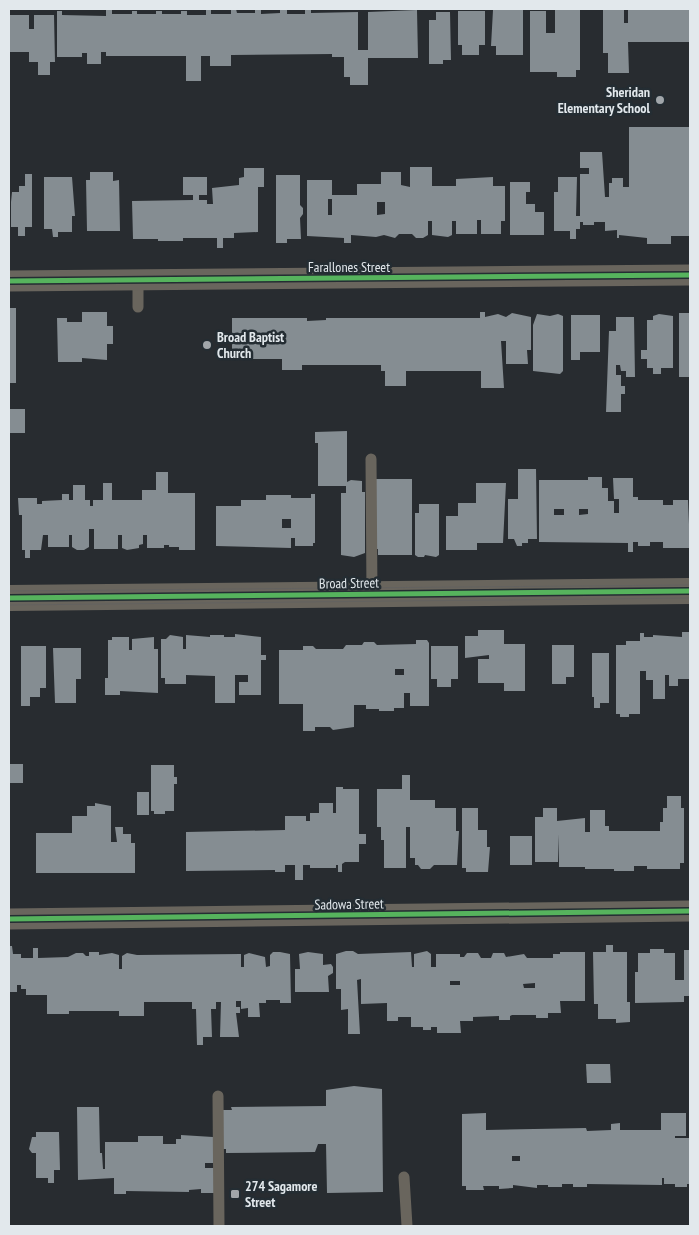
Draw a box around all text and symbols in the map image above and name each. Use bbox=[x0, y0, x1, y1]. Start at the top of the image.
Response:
place label: Sheridan Elementary School bbox=[558, 83, 651, 117]
marker: Sheridan Elementary School bbox=[654, 94, 666, 106]
street label: Farallones Street bbox=[308, 258, 390, 276]
place label: Broad Baptist Church bbox=[217, 328, 284, 362]
marker: Broad Baptist Church bbox=[201, 339, 213, 351]
street label: Broad Street bbox=[319, 573, 379, 593]
street label: Sadowa Street bbox=[314, 894, 384, 914]
place label: 274 Sagamore Street bbox=[245, 1177, 317, 1211]
marker: 274 Sagamore Street bbox=[229, 1188, 241, 1200]

